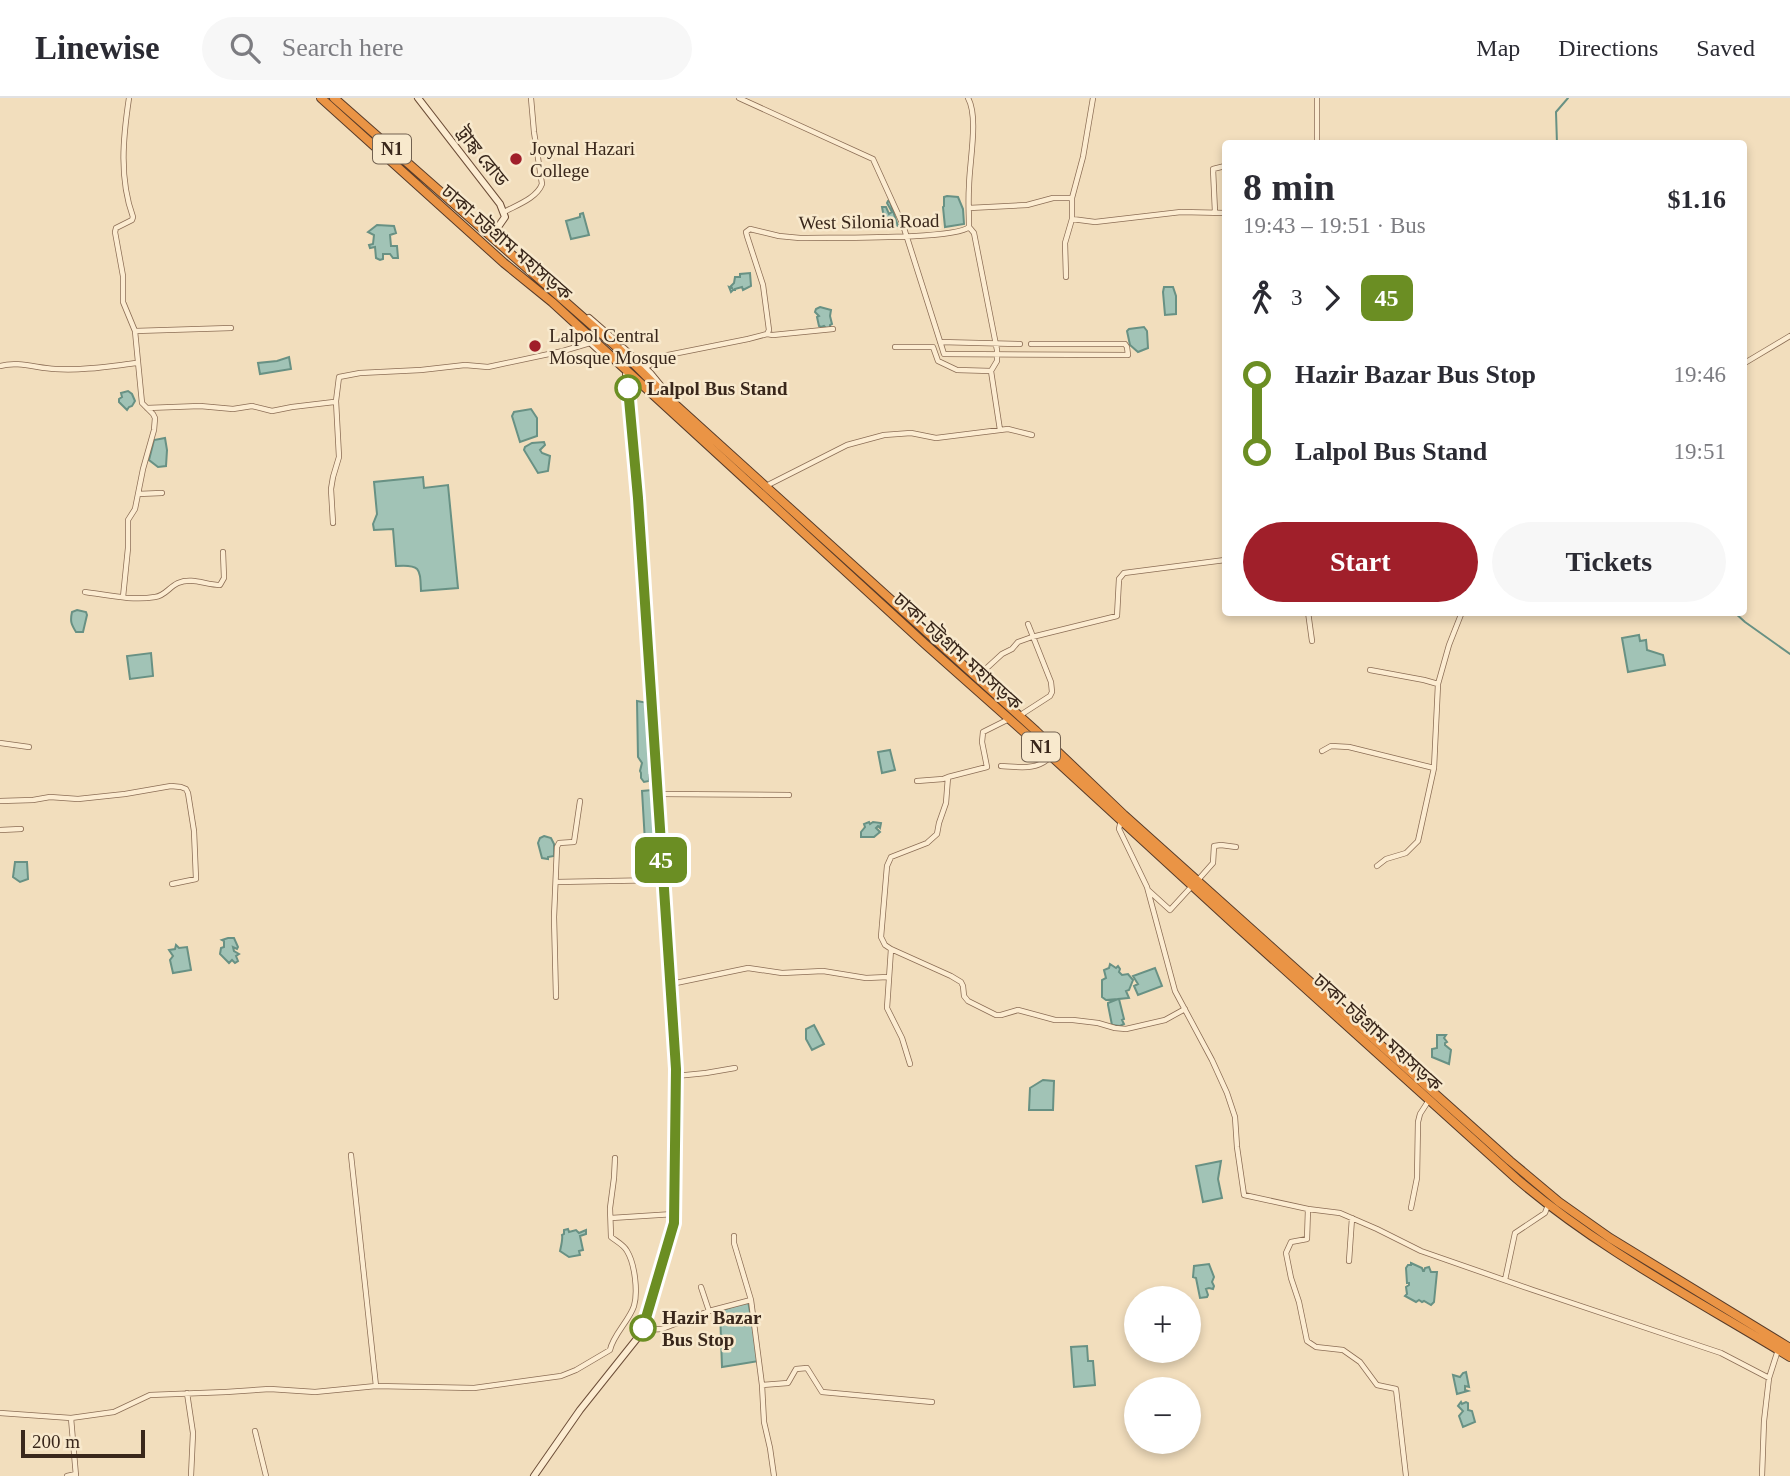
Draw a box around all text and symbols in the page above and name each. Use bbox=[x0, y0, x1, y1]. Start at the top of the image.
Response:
search box bbox=[202, 17, 692, 80]
icon: search bbox=[226, 29, 264, 67]
text: Linewise bbox=[35, 30, 160, 66]
text: Search here bbox=[282, 33, 404, 62]
text: Map bbox=[1476, 35, 1520, 61]
text: Directions bbox=[1558, 35, 1658, 61]
text: Saved bbox=[1696, 35, 1755, 61]
street label: ট্রাঙ্ক রোড bbox=[452, 121, 514, 191]
road number: N1 bbox=[373, 134, 411, 164]
place label: Joynal Hazari College bbox=[530, 138, 635, 181]
marker: Joynal Hazari College bbox=[508, 151, 524, 167]
text: 8 min bbox=[1243, 166, 1335, 208]
street label: ঢাকা-চট্টগ্রাম মহাসড়ক bbox=[437, 179, 577, 305]
text: $1.16 bbox=[1668, 185, 1726, 214]
street label: West Silonia Road bbox=[798, 210, 940, 233]
text: 19:43 – 19:51 · Bus bbox=[1243, 213, 1426, 238]
icon: walk bbox=[1243, 279, 1281, 317]
icon: forward bbox=[1313, 279, 1351, 317]
text: 3 bbox=[1291, 285, 1303, 310]
text: 45 bbox=[1375, 285, 1399, 311]
place label: Lalpol Central Mosque Mosque bbox=[549, 325, 676, 368]
marker: Lalpol Central Mosque Mosque bbox=[527, 338, 543, 354]
text: Hazir Bazar Bus Stop bbox=[1295, 360, 1536, 389]
text: 19:46 bbox=[1674, 362, 1726, 387]
marker: Lalpol Bus Stand bbox=[615, 375, 641, 401]
place label: Lalpol Bus Stand bbox=[647, 378, 788, 399]
text: Lalpol Bus Stand bbox=[1295, 437, 1487, 466]
text: 19:51 bbox=[1674, 439, 1726, 464]
button: Start bbox=[1243, 522, 1478, 602]
button: Tickets bbox=[1492, 522, 1726, 602]
street label: ঢাকা-চট্টগ্রাম মহাসড়ক bbox=[888, 587, 1027, 715]
road number: N1 bbox=[1022, 732, 1060, 762]
line badge: 45 bbox=[630, 837, 692, 883]
text: 45 bbox=[649, 847, 673, 873]
street label: ঢাকা-চট্টগ্রাম মহাসড়ক bbox=[1308, 968, 1447, 1096]
map controls bbox=[1124, 1286, 1201, 1454]
button: + bbox=[1124, 1286, 1201, 1363]
place label: Hazir Bazar Bus Stop bbox=[662, 1307, 762, 1350]
marker: Hazir Bazar Bus Stop bbox=[630, 1315, 656, 1341]
button: − bbox=[1124, 1377, 1201, 1454]
scale bar bbox=[21, 1427, 145, 1459]
text: 200 m bbox=[32, 1431, 80, 1452]

